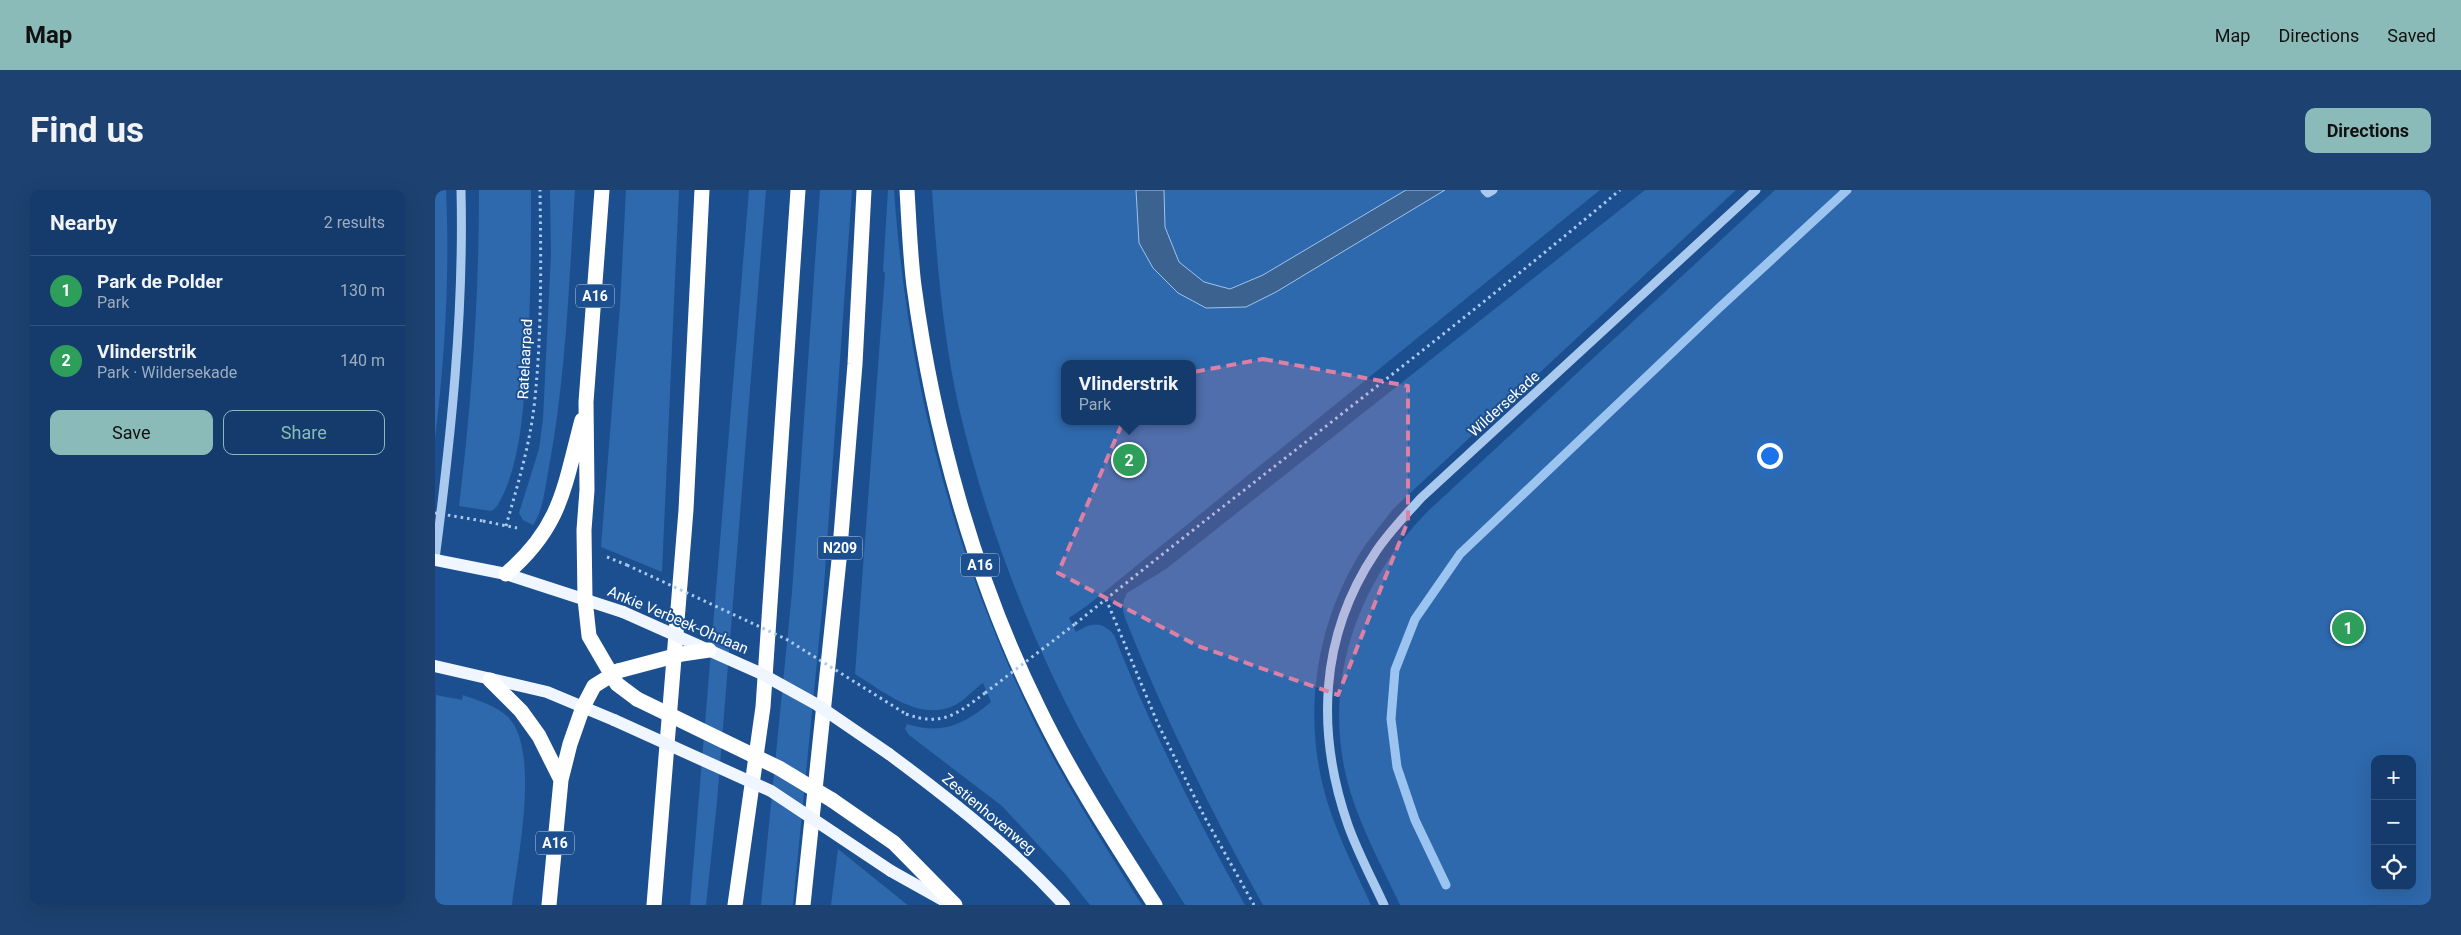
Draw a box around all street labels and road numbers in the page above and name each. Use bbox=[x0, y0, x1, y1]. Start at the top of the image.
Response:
road number: A16 bbox=[576, 284, 614, 308]
street label: Ratelaarpad bbox=[514, 318, 536, 400]
street label: Wildersekade bbox=[1465, 367, 1543, 441]
road number: N209 bbox=[817, 536, 863, 559]
road number: A16 bbox=[961, 554, 999, 576]
street label: Ankie Verbeek-Ohrlaan bbox=[605, 582, 751, 658]
street label: Zestienhovenweg bbox=[938, 769, 1040, 859]
road number: A16 bbox=[536, 831, 574, 854]

